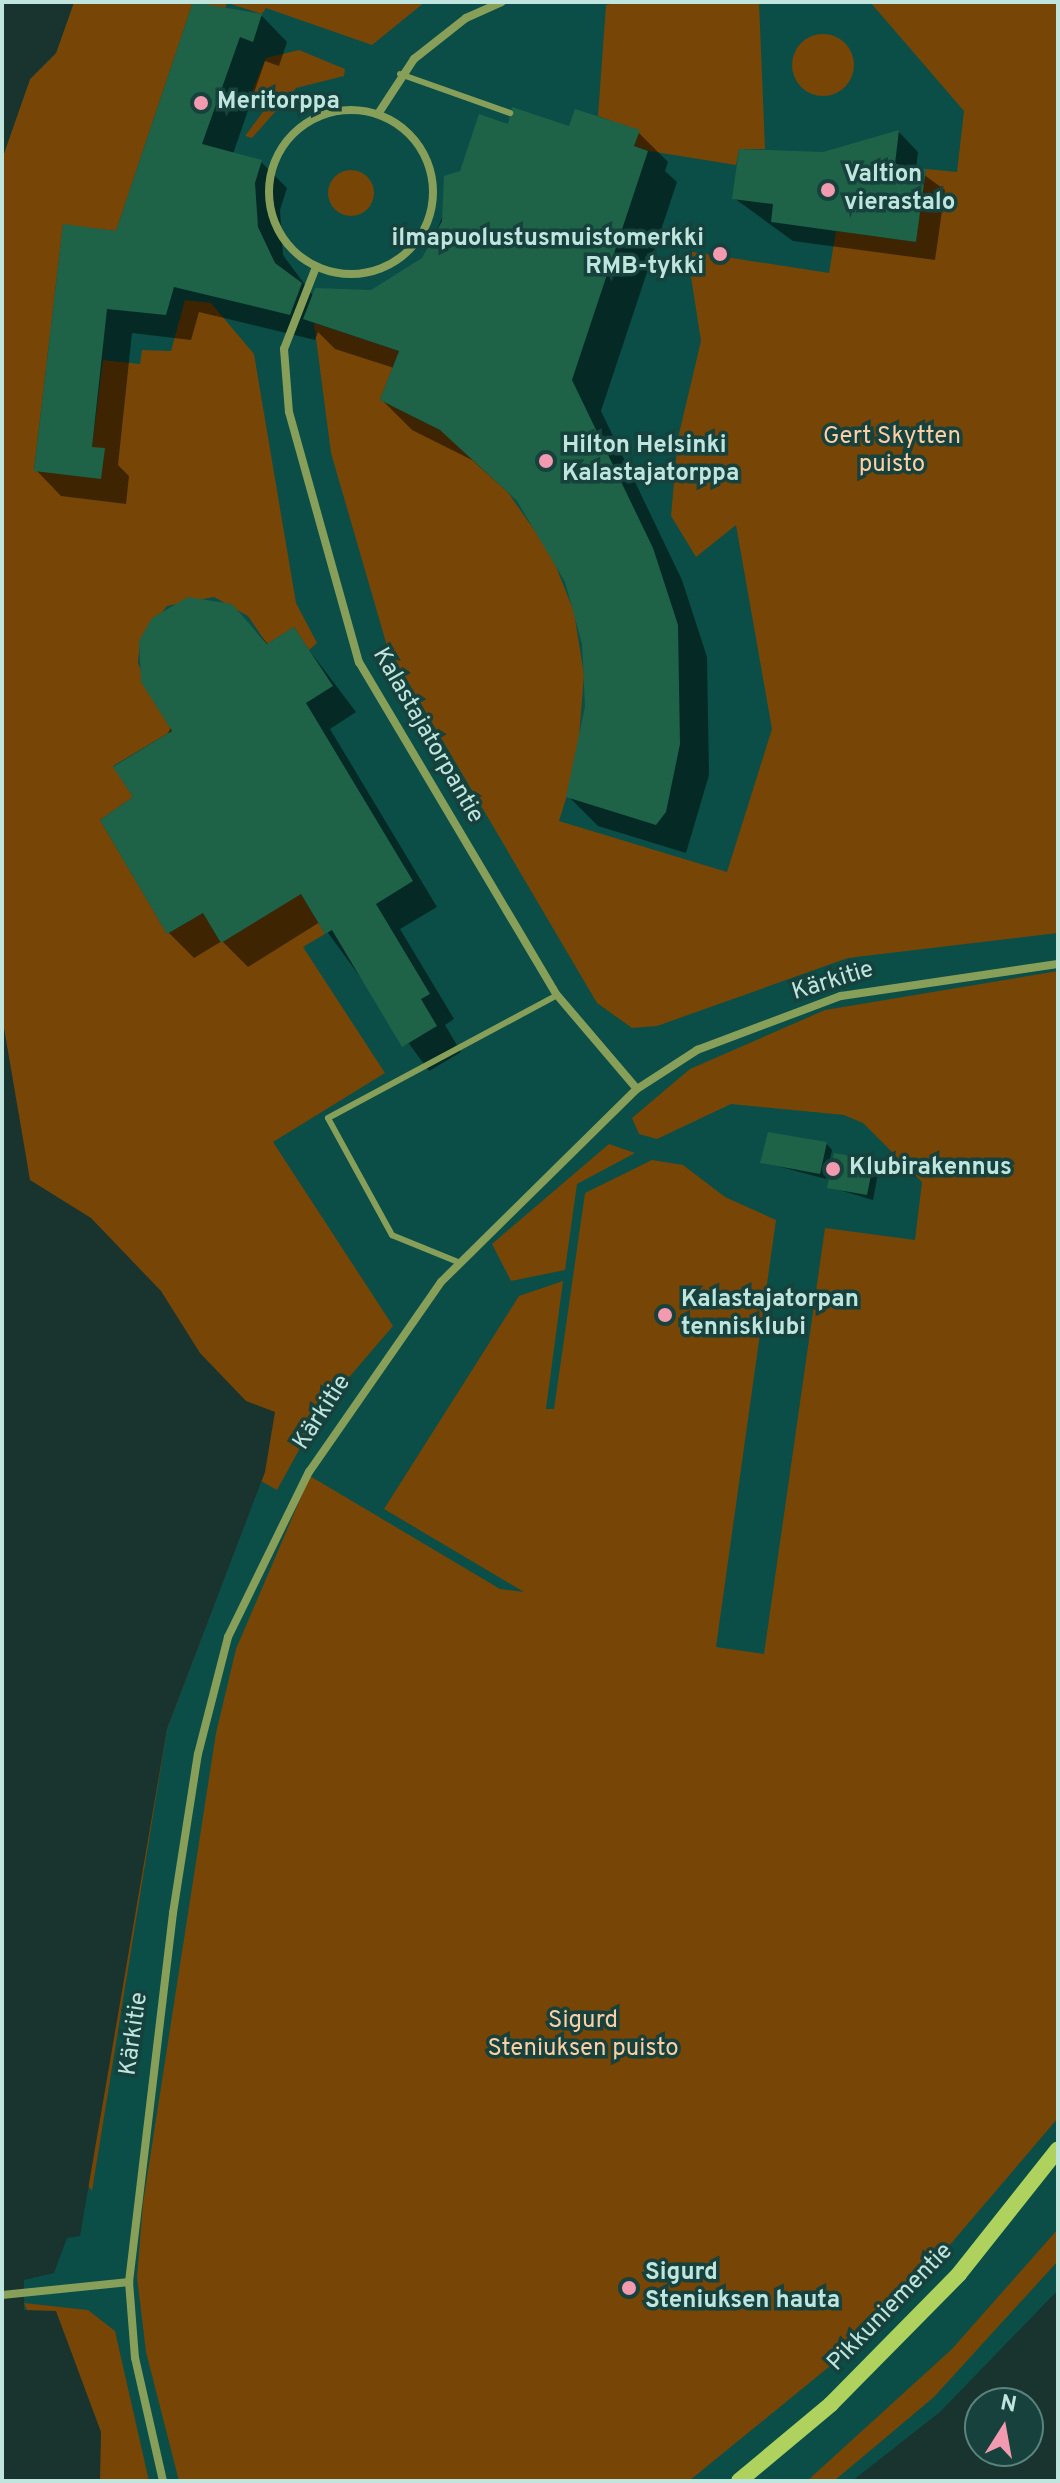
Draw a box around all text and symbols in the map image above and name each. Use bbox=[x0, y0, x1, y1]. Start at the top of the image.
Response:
place label: Meritorppa bbox=[217, 89, 340, 117]
marker: Meritorppa bbox=[192, 94, 210, 112]
place label: Valtion vierastalo bbox=[844, 162, 955, 218]
marker: Valtion vierastalo bbox=[819, 181, 837, 199]
place label: ilmapuolustusmuistomerkki RMB-tykki bbox=[392, 226, 704, 282]
marker: ilmapuolustusmuistomerkki RMB-tykki bbox=[711, 245, 729, 263]
park label: Gert Skytten puisto bbox=[823, 424, 961, 480]
place label: Hilton Helsinki Kalastajatorppa bbox=[562, 433, 739, 489]
marker: Hilton Helsinki Kalastajatorppa bbox=[537, 452, 555, 470]
street label: Kalastajatorpantie bbox=[365, 643, 489, 829]
street label: Kärkitie bbox=[789, 956, 877, 1008]
place label: Klubirakennus bbox=[849, 1155, 1012, 1183]
marker: Klubirakennus bbox=[824, 1160, 842, 1178]
place label: Kalastajatorpan tennisklubi bbox=[681, 1287, 859, 1343]
marker: Kalastajatorpan tennisklubi bbox=[656, 1306, 674, 1324]
street label: Kärkitie bbox=[288, 1370, 358, 1456]
street label: Kärkitie bbox=[115, 1991, 155, 2077]
park label: Sigurd Steniuksen puisto bbox=[487, 2008, 679, 2064]
street label: Pikkuniementie bbox=[823, 2238, 959, 2378]
place label: Sigurd Steniuksen hauta bbox=[645, 2260, 840, 2316]
marker: Sigurd Steniuksen hauta bbox=[620, 2279, 638, 2297]
north arrow bbox=[964, 2387, 1044, 2467]
text: N bbox=[998, 2390, 1019, 2420]

